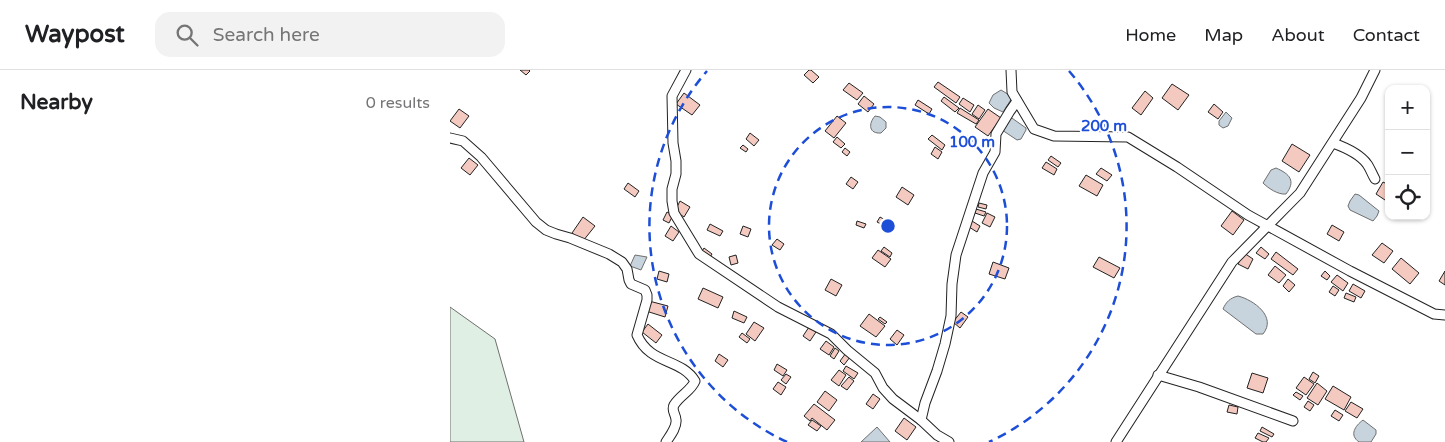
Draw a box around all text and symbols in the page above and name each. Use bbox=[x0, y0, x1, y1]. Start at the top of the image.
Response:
search box bbox=[155, 12, 505, 57]
text: Waypost bbox=[25, 20, 125, 49]
icon: search bbox=[173, 21, 201, 49]
text: Search here bbox=[213, 24, 320, 46]
text: Home bbox=[1125, 24, 1176, 46]
text: Map bbox=[1204, 24, 1243, 46]
text: About bbox=[1271, 24, 1325, 46]
text: Contact bbox=[1353, 24, 1420, 46]
map controls bbox=[1385, 85, 1430, 220]
button: + bbox=[1385, 85, 1430, 130]
text: Nearby bbox=[20, 90, 93, 115]
text: 0 results bbox=[366, 93, 430, 113]
text: 200 m bbox=[1081, 117, 1127, 135]
button: − bbox=[1385, 130, 1430, 175]
text: 100 m bbox=[949, 133, 995, 151]
button: locate bbox=[1385, 175, 1430, 220]
centre of rings bbox=[879, 217, 897, 235]

